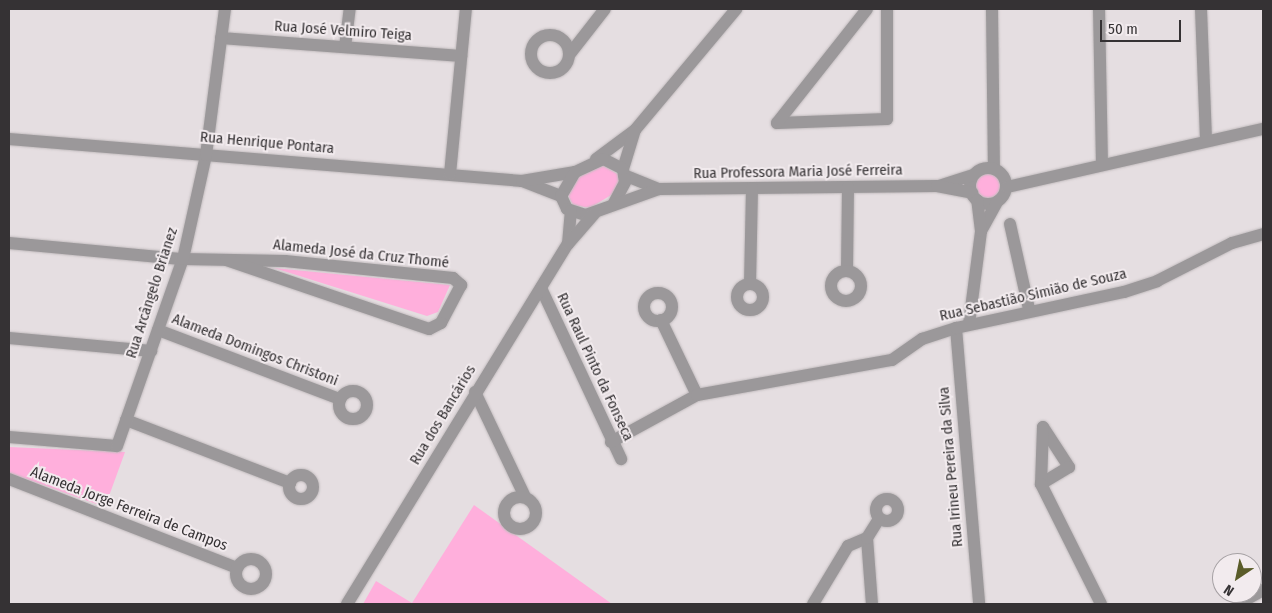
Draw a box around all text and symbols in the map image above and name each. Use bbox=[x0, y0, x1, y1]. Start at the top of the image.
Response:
scale bar bbox=[1102, 10, 1183, 42]
street label: Rua José Velmiro Teiga bbox=[274, 17, 412, 45]
text: 50 m bbox=[1108, 20, 1138, 38]
street label: Rua Henrique Pontara bbox=[199, 128, 335, 158]
street label: Rua Professora Maria José Ferreira bbox=[693, 161, 903, 183]
street label: Rua Arcângelo Brianez bbox=[122, 225, 182, 361]
street label: Alameda José da Cruz Thomé bbox=[272, 236, 450, 272]
street label: Rua Sebastião Simião de Souza bbox=[938, 265, 1128, 325]
street label: Rua Raul Pinto da Fonseca bbox=[553, 290, 637, 444]
street label: Alameda Domingos Christoni bbox=[169, 310, 341, 390]
street label: Rua dos Bancários bbox=[406, 362, 480, 468]
street label: Rua Irineu Pereira da Silva bbox=[935, 386, 967, 548]
street label: Alameda Jorge Ferreira de Campos bbox=[28, 463, 230, 555]
north arrow bbox=[1212, 553, 1262, 603]
text: N bbox=[1221, 581, 1237, 599]

